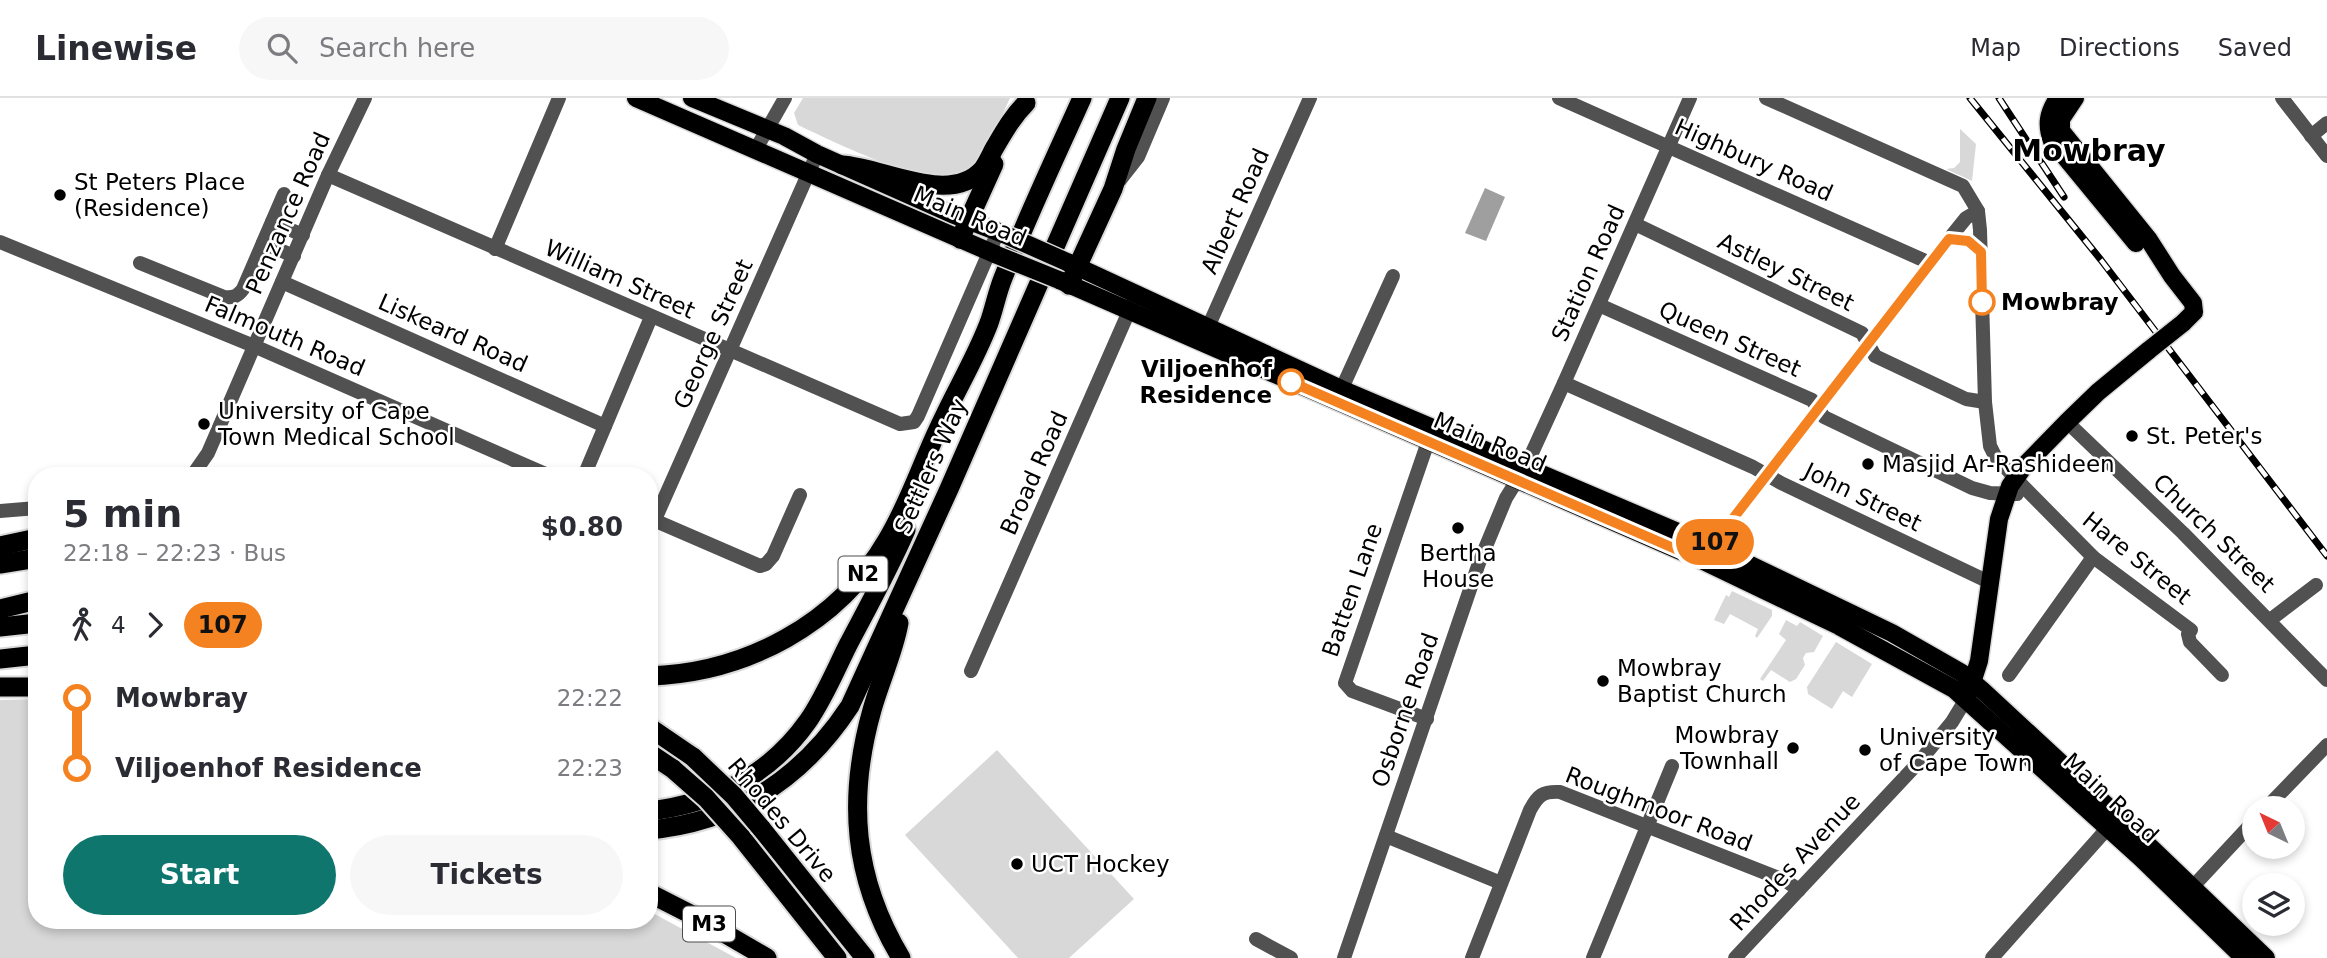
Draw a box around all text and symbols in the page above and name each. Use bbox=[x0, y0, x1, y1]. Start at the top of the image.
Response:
search box bbox=[239, 17, 729, 80]
text: Linewise bbox=[35, 29, 197, 68]
icon: search bbox=[263, 29, 301, 67]
text: Search here bbox=[319, 33, 475, 63]
text: Map bbox=[1970, 34, 2021, 62]
text: Directions bbox=[2059, 34, 2180, 62]
text: Saved bbox=[2218, 34, 2292, 62]
street label: Highbury Road bbox=[1671, 114, 1837, 206]
street label: Penzance Road bbox=[241, 128, 335, 298]
district label: Mowbray bbox=[2012, 133, 2166, 168]
street label: Albert Road bbox=[1196, 144, 1274, 278]
place label: St Peters Place (Residence) bbox=[74, 169, 245, 221]
street label: Main Road bbox=[910, 181, 1030, 251]
marker: St Peters Place (Residence) bbox=[52, 187, 68, 203]
street label: Station Road bbox=[1546, 201, 1630, 345]
street label: Astley Street bbox=[1714, 228, 1858, 316]
street label: William Street bbox=[541, 234, 699, 324]
street label: George Street bbox=[668, 255, 758, 413]
street label: Liskeard Road bbox=[374, 288, 532, 378]
marker: Mowbray bbox=[1969, 289, 1995, 315]
place label: Mowbray bbox=[2001, 289, 2119, 315]
street label: Falmouth Road bbox=[201, 291, 369, 381]
street label: Queen Street bbox=[1655, 296, 1805, 382]
place label: Viljoenhof Residence bbox=[1139, 356, 1273, 408]
marker: Viljoenhof Residence bbox=[1278, 369, 1304, 395]
street label: Settlers Way bbox=[890, 394, 972, 538]
place label: University of Cape Town Medical School bbox=[217, 398, 455, 450]
street label: Broad Road bbox=[995, 407, 1073, 539]
street label: Main Road bbox=[1430, 407, 1550, 477]
marker: University of Cape Town Medical School bbox=[196, 416, 212, 432]
place label: St. Peter's bbox=[2146, 423, 2262, 449]
marker: St. Peter's bbox=[2124, 428, 2140, 444]
place label: Masjid Ar-Rashideen bbox=[1882, 451, 2115, 477]
marker: Masjid Ar-Rashideen bbox=[1860, 456, 1876, 472]
street label: John Street bbox=[1798, 457, 1926, 537]
street label: Church Street bbox=[2148, 469, 2280, 597]
text: 5 min bbox=[63, 492, 182, 536]
street label: Hare Street bbox=[2078, 506, 2196, 610]
text: $0.80 bbox=[541, 512, 623, 542]
line badge: 107 bbox=[1675, 519, 1755, 565]
street label: Batten Lane bbox=[1317, 520, 1387, 660]
marker: Bertha House bbox=[1450, 520, 1466, 536]
text: 107 bbox=[1690, 528, 1740, 556]
text: 22:18 – 22:23 · Bus bbox=[63, 540, 286, 566]
place label: Bertha House bbox=[1419, 540, 1497, 592]
road number: N2 bbox=[838, 556, 888, 592]
icon: walk bbox=[63, 606, 101, 644]
icon: forward bbox=[136, 606, 174, 644]
text: 107 bbox=[198, 611, 248, 639]
text: 4 bbox=[111, 612, 126, 638]
street label: Osborne Road bbox=[1366, 629, 1444, 791]
place label: Mowbray Baptist Church bbox=[1617, 655, 1787, 707]
marker: Mowbray Baptist Church bbox=[1595, 673, 1611, 689]
text: Mowbray bbox=[115, 683, 248, 713]
text: 22:22 bbox=[557, 685, 623, 711]
place label: Mowbray Townhall bbox=[1675, 722, 1779, 774]
place label: University of Cape Town bbox=[1879, 724, 2032, 776]
marker: Mowbray Townhall bbox=[1785, 740, 1801, 756]
marker: University of Cape Town bbox=[1857, 742, 1873, 758]
street label: Main Road bbox=[2058, 748, 2164, 848]
text: Viljoenhof Residence bbox=[115, 753, 422, 783]
street label: Rhodes Drive bbox=[723, 753, 841, 887]
text: 22:23 bbox=[557, 755, 623, 781]
street label: Roughmoor Road bbox=[1562, 761, 1756, 857]
street label: Rhodes Avenue bbox=[1725, 788, 1865, 936]
north arrow bbox=[2242, 796, 2305, 859]
map controls bbox=[2242, 796, 2305, 936]
button: Start bbox=[63, 835, 336, 915]
button: Tickets bbox=[350, 835, 623, 915]
place label: UCT Hockey bbox=[1031, 851, 1170, 877]
marker: UCT Hockey bbox=[1009, 856, 1025, 872]
button: layers bbox=[2242, 873, 2305, 936]
road number: M3 bbox=[683, 906, 735, 942]

